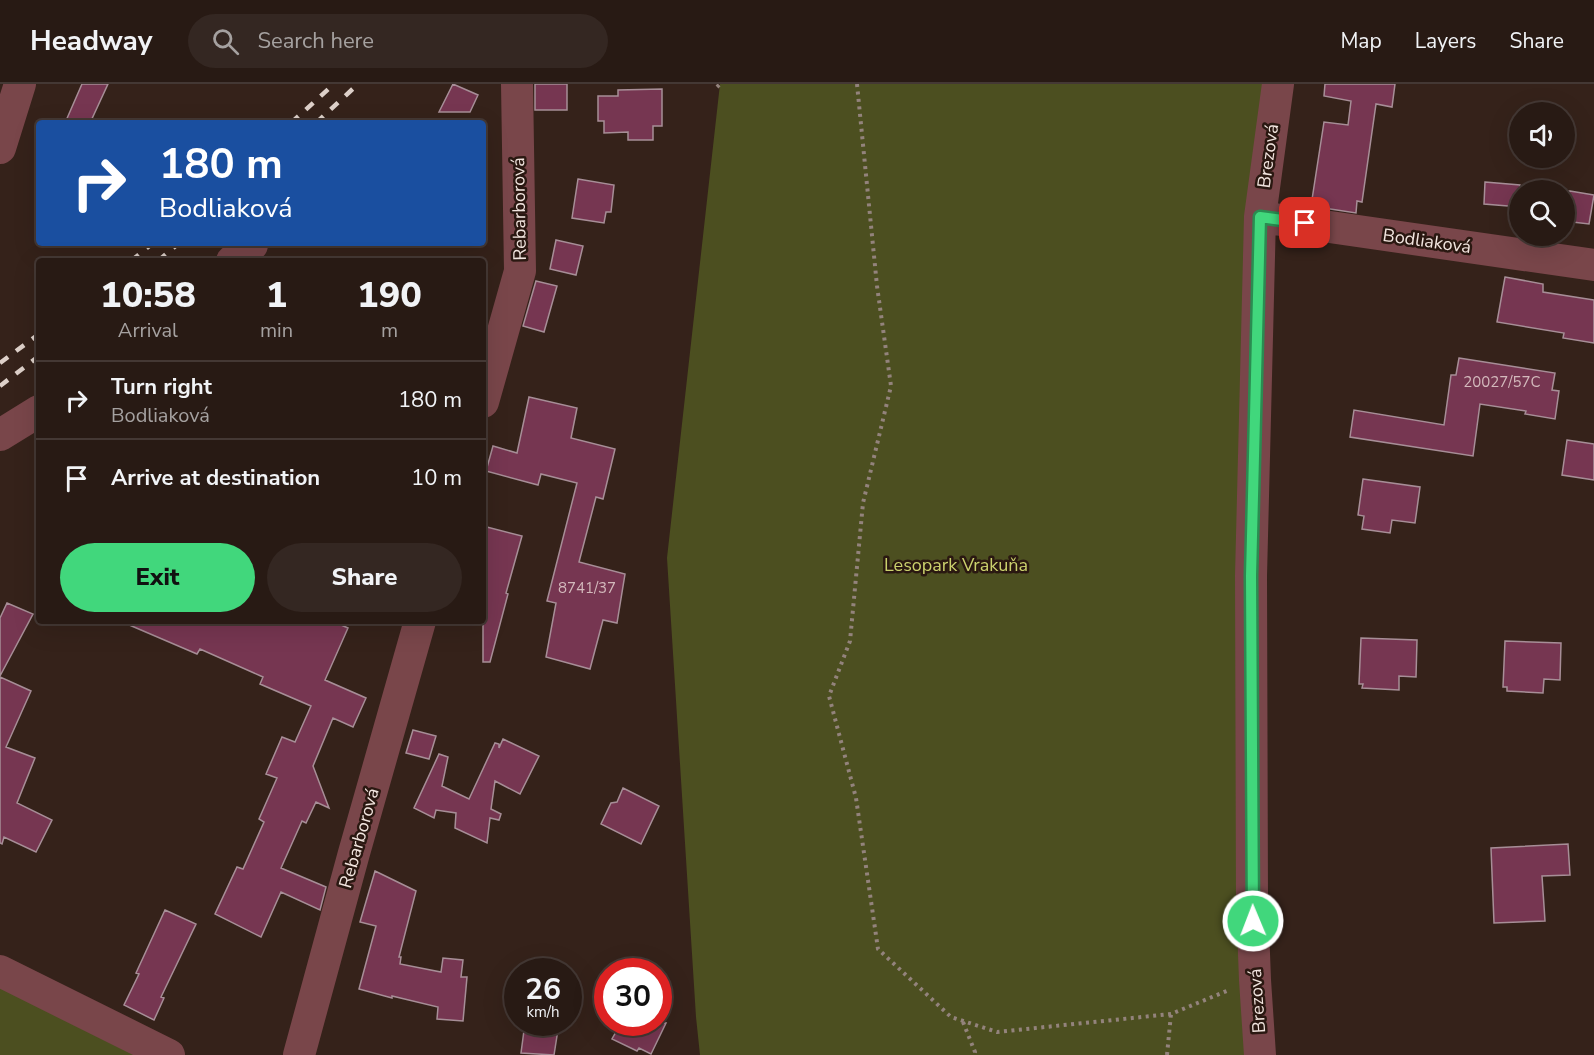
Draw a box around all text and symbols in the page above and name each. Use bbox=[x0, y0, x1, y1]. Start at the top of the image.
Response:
search box bbox=[188, 14, 608, 68]
text: Headway bbox=[30, 22, 152, 60]
icon: search bbox=[209, 25, 242, 58]
text: Search here bbox=[257, 26, 374, 56]
text: Map bbox=[1340, 27, 1382, 55]
text: Layers bbox=[1415, 27, 1476, 55]
text: Share bbox=[1509, 27, 1564, 55]
map controls bbox=[1509, 102, 1575, 246]
button: sound bbox=[1509, 102, 1575, 168]
street label: Brezová bbox=[1252, 122, 1284, 190]
text: 180 m bbox=[159, 136, 283, 193]
icon: right bbox=[60, 144, 138, 222]
street label: Rebarborová bbox=[506, 157, 532, 261]
button: search bbox=[1509, 180, 1575, 246]
text: Bodliaková bbox=[159, 190, 293, 227]
pin bbox=[1279, 197, 1330, 248]
icon: arrive bbox=[1288, 206, 1321, 239]
street label: Bodliaková bbox=[1381, 223, 1473, 259]
text: 10:58 bbox=[100, 271, 196, 320]
text: 1 bbox=[266, 271, 287, 320]
text: 190 bbox=[357, 271, 422, 320]
text: Arrival bbox=[118, 317, 178, 344]
text: min bbox=[260, 317, 293, 344]
text: m bbox=[381, 317, 398, 344]
text: Turn right bbox=[111, 372, 212, 402]
house number: 20027/57C bbox=[1463, 372, 1541, 392]
icon: right bbox=[60, 384, 93, 417]
text: 180 m bbox=[398, 385, 462, 415]
text: Bodliaková bbox=[111, 402, 210, 429]
icon: arrive bbox=[60, 462, 93, 495]
text: Arrive at destination bbox=[111, 463, 320, 493]
text: 10 m bbox=[411, 463, 462, 493]
button: Exit bbox=[60, 543, 255, 612]
button: Share bbox=[267, 543, 462, 612]
park label: Lesopark Vrakuňa bbox=[884, 553, 1028, 577]
house number: 8741/37 bbox=[558, 578, 616, 598]
street label: Rebarborová bbox=[333, 785, 385, 891]
position arrow bbox=[1221, 889, 1285, 953]
speed limit sign: 30 bbox=[594, 958, 672, 1036]
street label: Brezová bbox=[1243, 968, 1271, 1034]
text: 26 bbox=[525, 969, 561, 1010]
text: km/h bbox=[526, 1002, 560, 1022]

